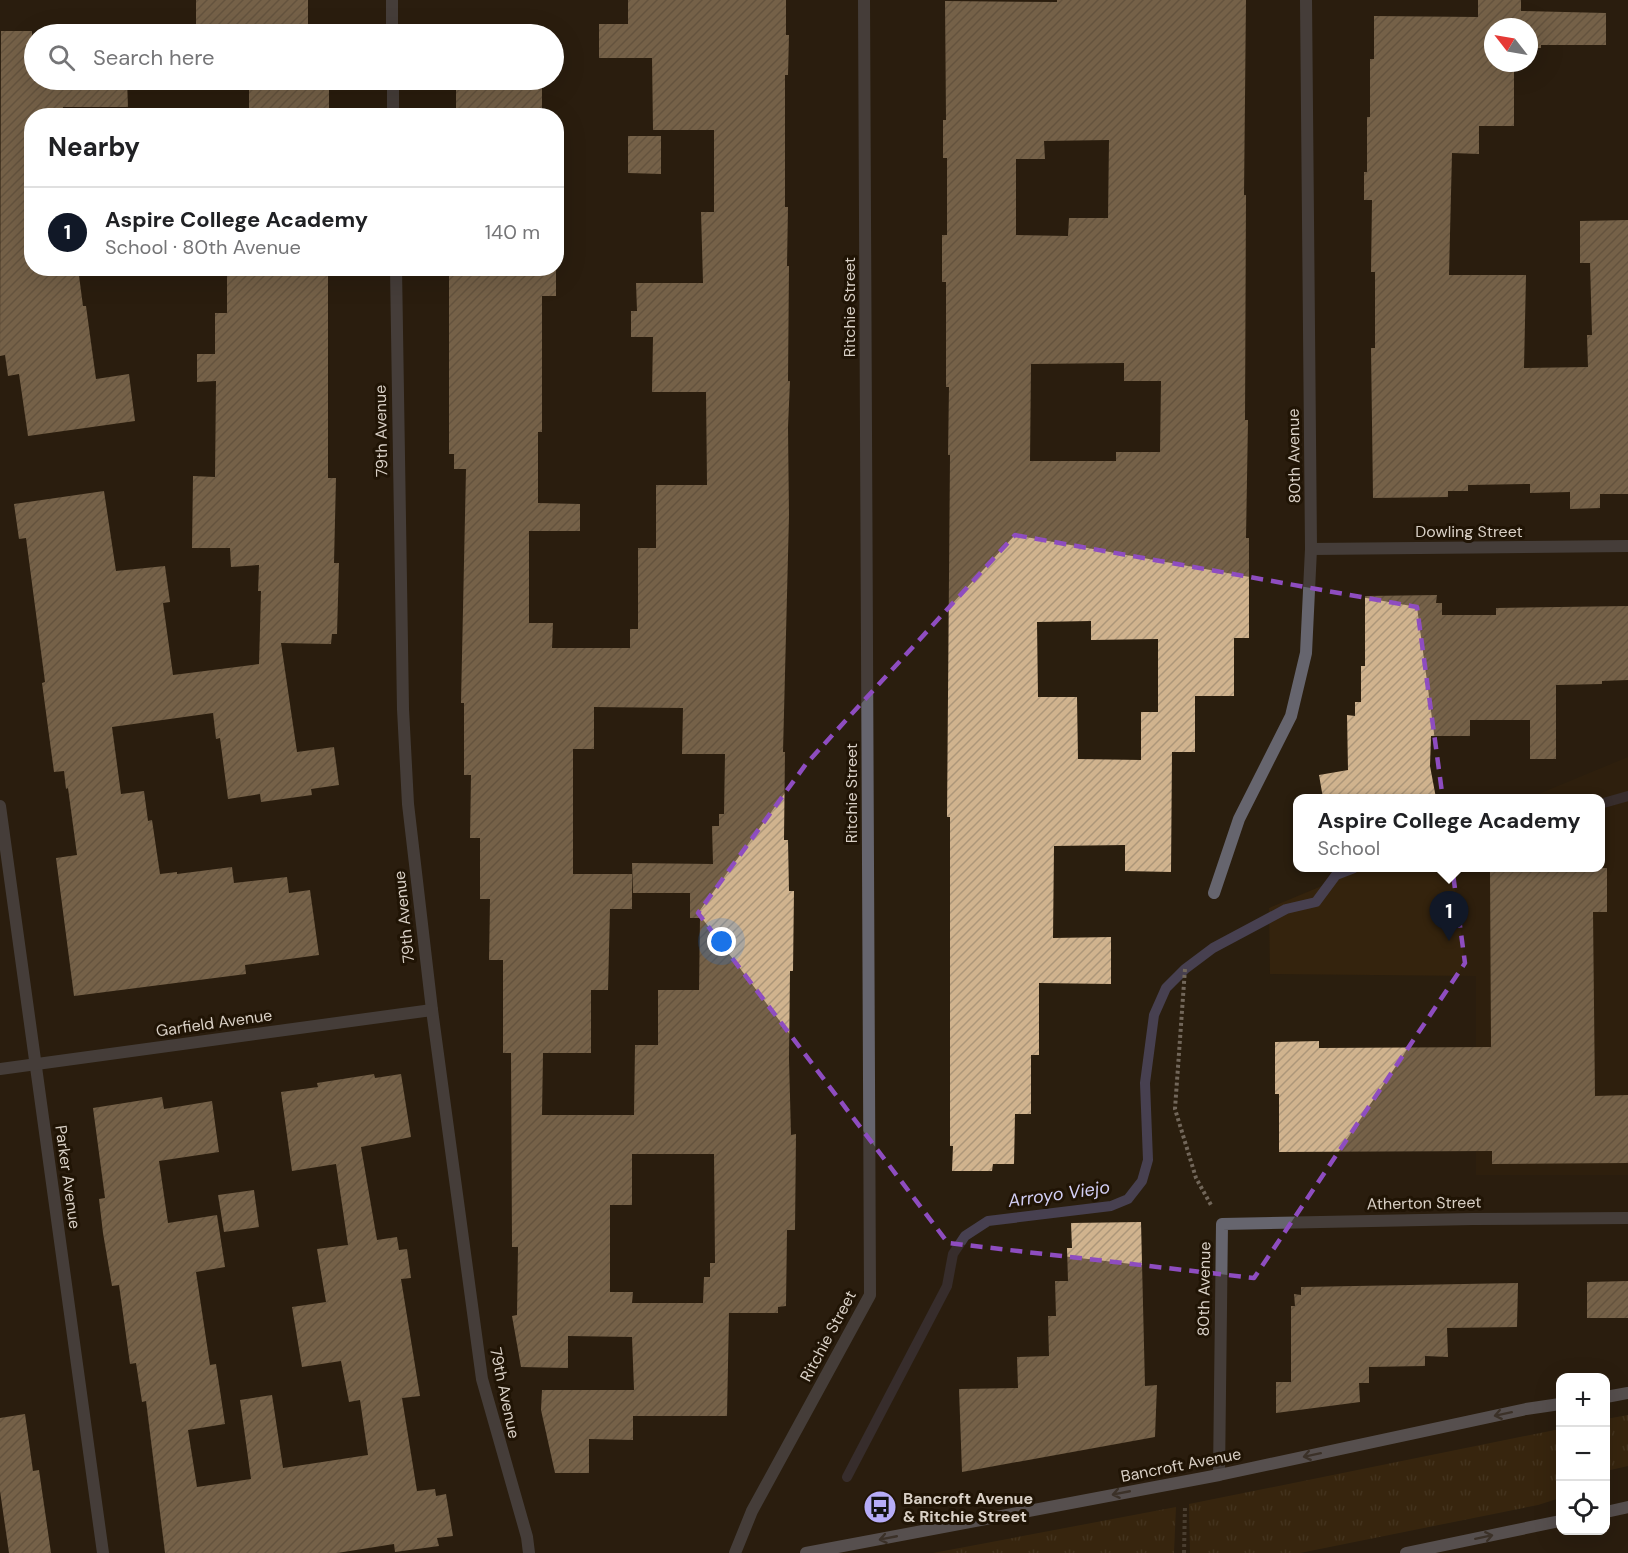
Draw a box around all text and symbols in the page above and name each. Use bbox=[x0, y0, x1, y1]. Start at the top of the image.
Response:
north arrow bbox=[1484, 18, 1538, 72]
search box bbox=[24, 24, 564, 90]
icon: search bbox=[45, 41, 78, 74]
text: Search here bbox=[93, 43, 214, 72]
text: Nearby bbox=[48, 130, 140, 164]
text: Aspire College Academy bbox=[105, 205, 368, 234]
text: 1 bbox=[64, 219, 71, 245]
text: 140 m bbox=[485, 219, 540, 245]
text: School · 80th Avenue bbox=[105, 234, 301, 260]
street label: Ritchie Street bbox=[839, 257, 860, 357]
street label: 79th Avenue bbox=[370, 385, 392, 477]
street label: 80th Avenue bbox=[1283, 408, 1305, 504]
street label: Dowling Street bbox=[1415, 521, 1523, 542]
street label: Ritchie Street bbox=[841, 743, 862, 843]
popup bbox=[1293, 794, 1605, 872]
text: Aspire College Academy bbox=[1317, 806, 1581, 835]
text: School bbox=[1317, 835, 1380, 861]
street label: 79th Avenue bbox=[389, 870, 419, 964]
pin: 1 bbox=[1430, 892, 1468, 941]
your location bbox=[707, 927, 736, 956]
street label: Garfield Avenue bbox=[155, 1004, 273, 1042]
street label: Parker Avenue bbox=[50, 1124, 86, 1230]
water label: Arroyo Viejo bbox=[1006, 1175, 1111, 1213]
street label: Atherton Street bbox=[1366, 1192, 1482, 1214]
street label: 80th Avenue bbox=[1193, 1241, 1215, 1337]
street label: Ritchie Street bbox=[795, 1287, 861, 1385]
street label: 79th Avenue bbox=[485, 1346, 525, 1440]
map controls bbox=[1556, 1373, 1610, 1535]
button: + bbox=[1556, 1373, 1610, 1427]
one-way arrow bbox=[1494, 1409, 1513, 1420]
button: − bbox=[1556, 1427, 1610, 1481]
street label: Bancroft Avenue bbox=[1119, 1443, 1243, 1487]
one-way arrow bbox=[1303, 1450, 1323, 1461]
button: locate bbox=[1556, 1481, 1610, 1535]
place label: Bancroft Avenue & Ritchie Street bbox=[903, 1488, 1033, 1527]
one-way arrow bbox=[1112, 1488, 1131, 1499]
bus stop icon: Bancroft Avenue & Ritchie Street bbox=[862, 1489, 898, 1525]
one-way arrow bbox=[1474, 1531, 1493, 1542]
one-way arrow bbox=[879, 1533, 899, 1544]

